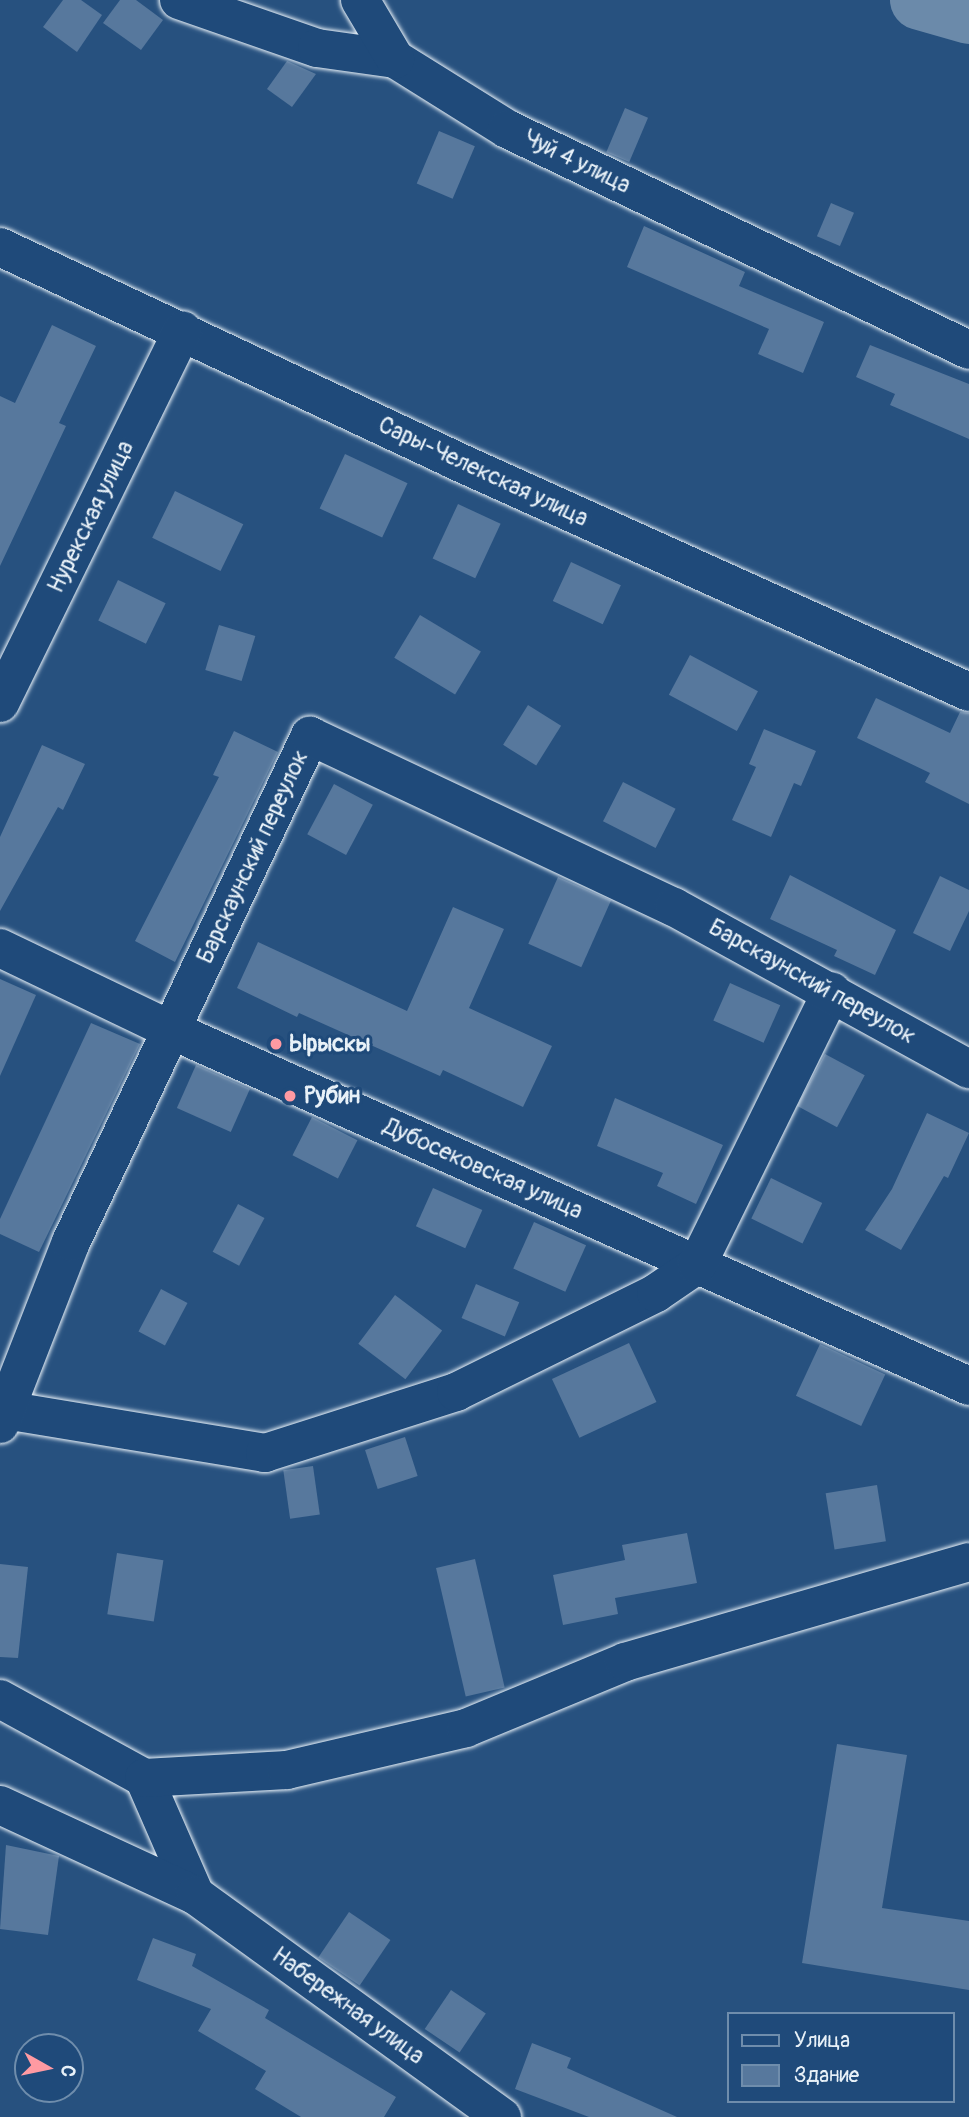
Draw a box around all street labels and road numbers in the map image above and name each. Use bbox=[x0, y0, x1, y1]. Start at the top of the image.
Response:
street label: Чуй 4 улица bbox=[519, 124, 635, 200]
street label: Сары-Челекская улица bbox=[374, 411, 592, 533]
street label: Нурекская улица bbox=[42, 436, 140, 598]
street label: Барскаунский переулок bbox=[191, 746, 315, 968]
street label: Барскаунский переулок bbox=[704, 914, 920, 1050]
street label: Дубосековская улица bbox=[379, 1113, 587, 1225]
street label: Набережная улица bbox=[267, 1942, 429, 2070]

